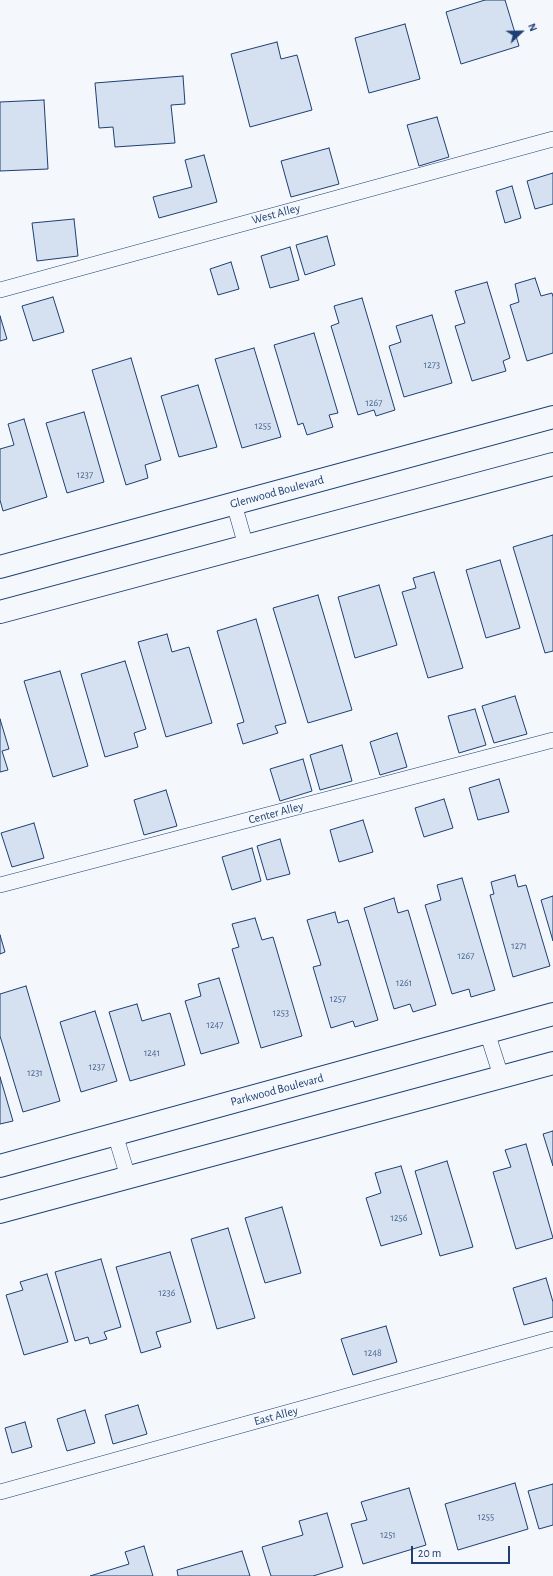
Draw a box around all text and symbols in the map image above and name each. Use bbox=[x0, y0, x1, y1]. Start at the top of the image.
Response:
north arrow bbox=[501, 12, 541, 52]
text: N bbox=[526, 22, 539, 33]
street label: West Alley bbox=[250, 201, 302, 227]
house number: 1273 bbox=[424, 359, 440, 371]
house number: 1267 bbox=[366, 397, 382, 409]
house number: 1255 bbox=[255, 420, 271, 432]
house number: 1237 bbox=[77, 469, 93, 481]
street label: Glenwood Boulevard bbox=[228, 473, 326, 511]
street label: Center Alley bbox=[247, 799, 305, 827]
house number: 1271 bbox=[511, 940, 527, 952]
house number: 1267 bbox=[458, 950, 474, 962]
house number: 1261 bbox=[396, 977, 412, 989]
house number: 1257 bbox=[330, 993, 346, 1005]
house number: 1253 bbox=[273, 1007, 289, 1019]
house number: 1247 bbox=[207, 1019, 223, 1031]
house number: 1241 bbox=[144, 1047, 160, 1059]
house number: 1237 bbox=[89, 1061, 105, 1073]
house number: 1231 bbox=[27, 1067, 43, 1079]
street label: Parkwood Boulevard bbox=[229, 1071, 325, 1109]
house number: 1256 bbox=[391, 1212, 407, 1224]
house number: 1236 bbox=[159, 1287, 175, 1299]
house number: 1248 bbox=[364, 1347, 382, 1359]
street label: East Alley bbox=[252, 1403, 300, 1429]
house number: 1255 bbox=[478, 1511, 494, 1523]
house number: 1251 bbox=[380, 1529, 396, 1541]
scale bar bbox=[413, 1538, 512, 1564]
text: 20 m bbox=[418, 1547, 441, 1559]

